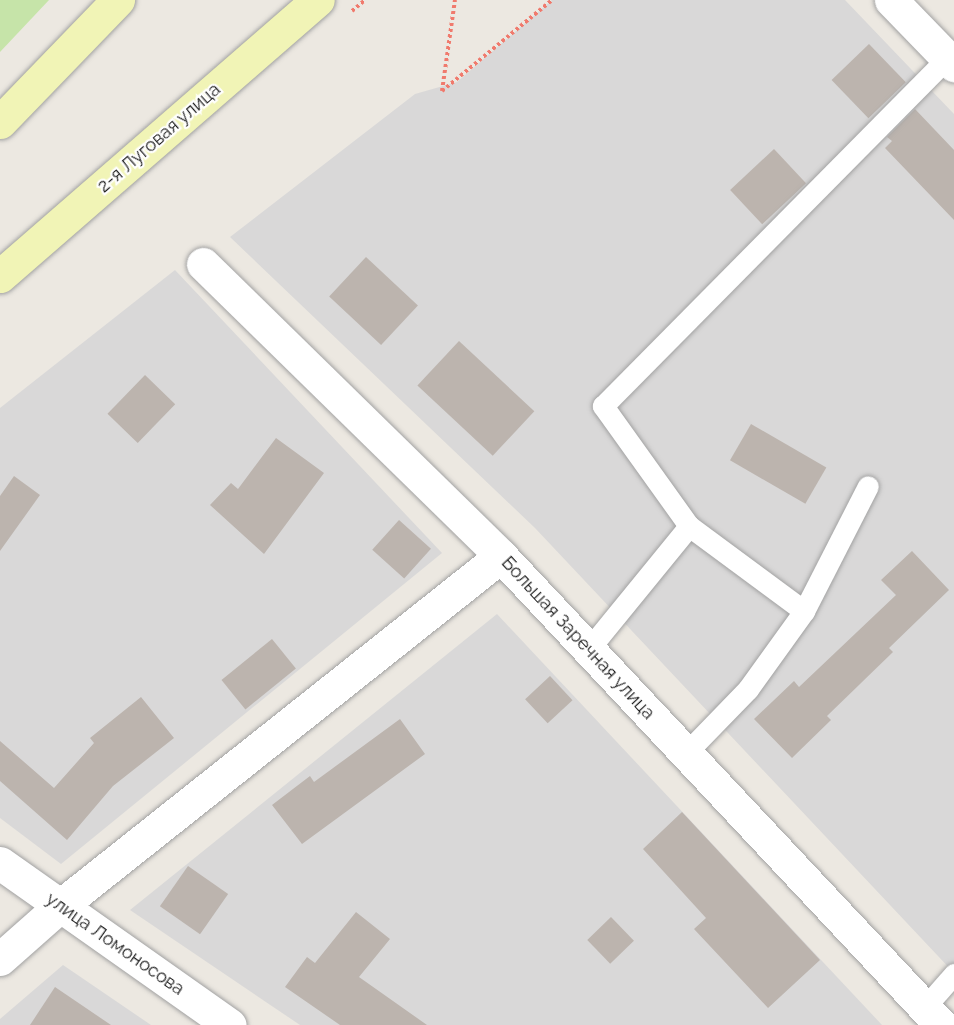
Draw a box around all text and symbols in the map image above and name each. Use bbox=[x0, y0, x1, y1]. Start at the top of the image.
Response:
street label: 2-я Луговая улица bbox=[93, 79, 225, 197]
street label: Большая Заречная улица bbox=[497, 552, 659, 724]
street label: улица Ломоносова bbox=[42, 888, 188, 1000]

